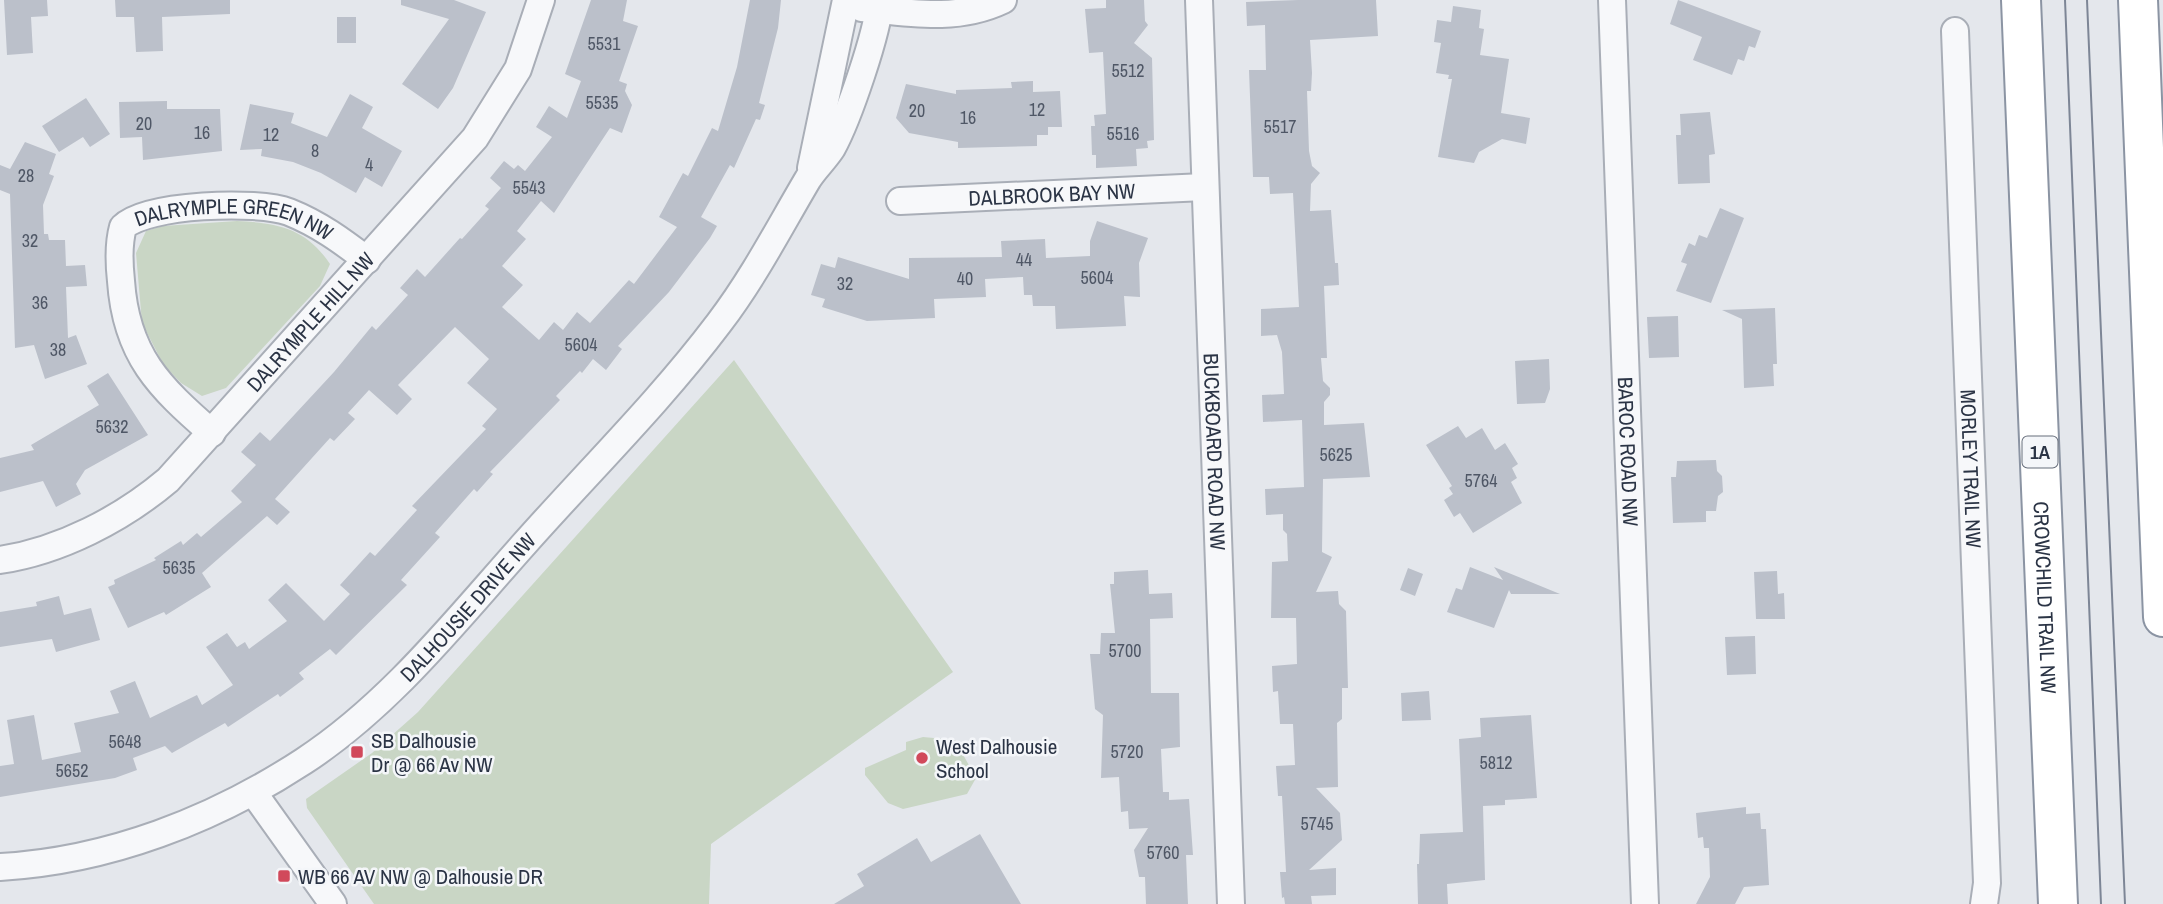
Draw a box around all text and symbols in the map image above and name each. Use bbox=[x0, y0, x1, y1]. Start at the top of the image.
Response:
house number: 5531 bbox=[588, 31, 621, 56]
house number: 5512 bbox=[1112, 58, 1144, 83]
house number: 5535 bbox=[586, 90, 618, 115]
house number: 12 bbox=[1029, 97, 1045, 122]
house number: 20 bbox=[909, 98, 925, 123]
house number: 16 bbox=[960, 105, 976, 130]
house number: 20 bbox=[136, 111, 152, 136]
house number: 5517 bbox=[1264, 114, 1296, 139]
house number: 16 bbox=[194, 120, 210, 145]
house number: 5516 bbox=[1107, 121, 1139, 146]
house number: 12 bbox=[263, 122, 279, 147]
house number: 8 bbox=[311, 138, 319, 163]
house number: 4 bbox=[365, 152, 373, 177]
house number: 28 bbox=[18, 163, 34, 188]
house number: 5543 bbox=[513, 175, 545, 200]
street label: DALBROOK BAY NW bbox=[968, 176, 1137, 212]
street label: DALRYMPLE GREEN NW bbox=[130, 191, 339, 247]
house number: 32 bbox=[22, 228, 38, 253]
street label: DALRYMPLE HILL NW bbox=[240, 245, 381, 398]
house number: 44 bbox=[1016, 247, 1032, 272]
house number: 5604 bbox=[1081, 265, 1113, 290]
house number: 40 bbox=[957, 266, 973, 291]
house number: 32 bbox=[837, 271, 853, 296]
house number: 36 bbox=[32, 290, 48, 315]
house number: 5604 bbox=[565, 332, 597, 357]
house number: 38 bbox=[50, 337, 66, 362]
street label: BUCKBOARD ROAD NW bbox=[1197, 353, 1233, 552]
street label: BAROC ROAD NW bbox=[1611, 377, 1646, 528]
street label: MORLEY TRAIL NW bbox=[1954, 389, 1989, 549]
house number: 5632 bbox=[96, 414, 128, 439]
road number: 1A bbox=[2022, 436, 2058, 467]
house number: 5625 bbox=[1320, 442, 1352, 467]
house number: 5764 bbox=[1465, 468, 1497, 493]
street label: CROWCHILD TRAIL NW bbox=[2027, 501, 2064, 695]
street label: DALHOUSIE DRIVE NW bbox=[393, 526, 543, 688]
house number: 5635 bbox=[163, 555, 195, 580]
house number: 5700 bbox=[1109, 638, 1141, 663]
place label: SB Dalhousie Dr @ 66 Av NW bbox=[371, 726, 493, 779]
house number: 5648 bbox=[109, 729, 141, 754]
place label: West Dalhousie School bbox=[936, 732, 1057, 785]
house number: 5720 bbox=[1111, 739, 1143, 764]
marker: SB Dalhousie Dr @ 66 Av NW bbox=[349, 744, 365, 760]
marker: West Dalhousie School bbox=[914, 750, 930, 766]
house number: 5812 bbox=[1480, 750, 1512, 775]
house number: 5652 bbox=[56, 758, 88, 783]
house number: 5745 bbox=[1301, 811, 1333, 836]
house number: 5760 bbox=[1147, 840, 1179, 865]
place label: WB 66 AV NW @ Dalhousie DR bbox=[298, 862, 543, 891]
marker: WB 66 AV NW @ Dalhousie DR bbox=[276, 868, 292, 884]

